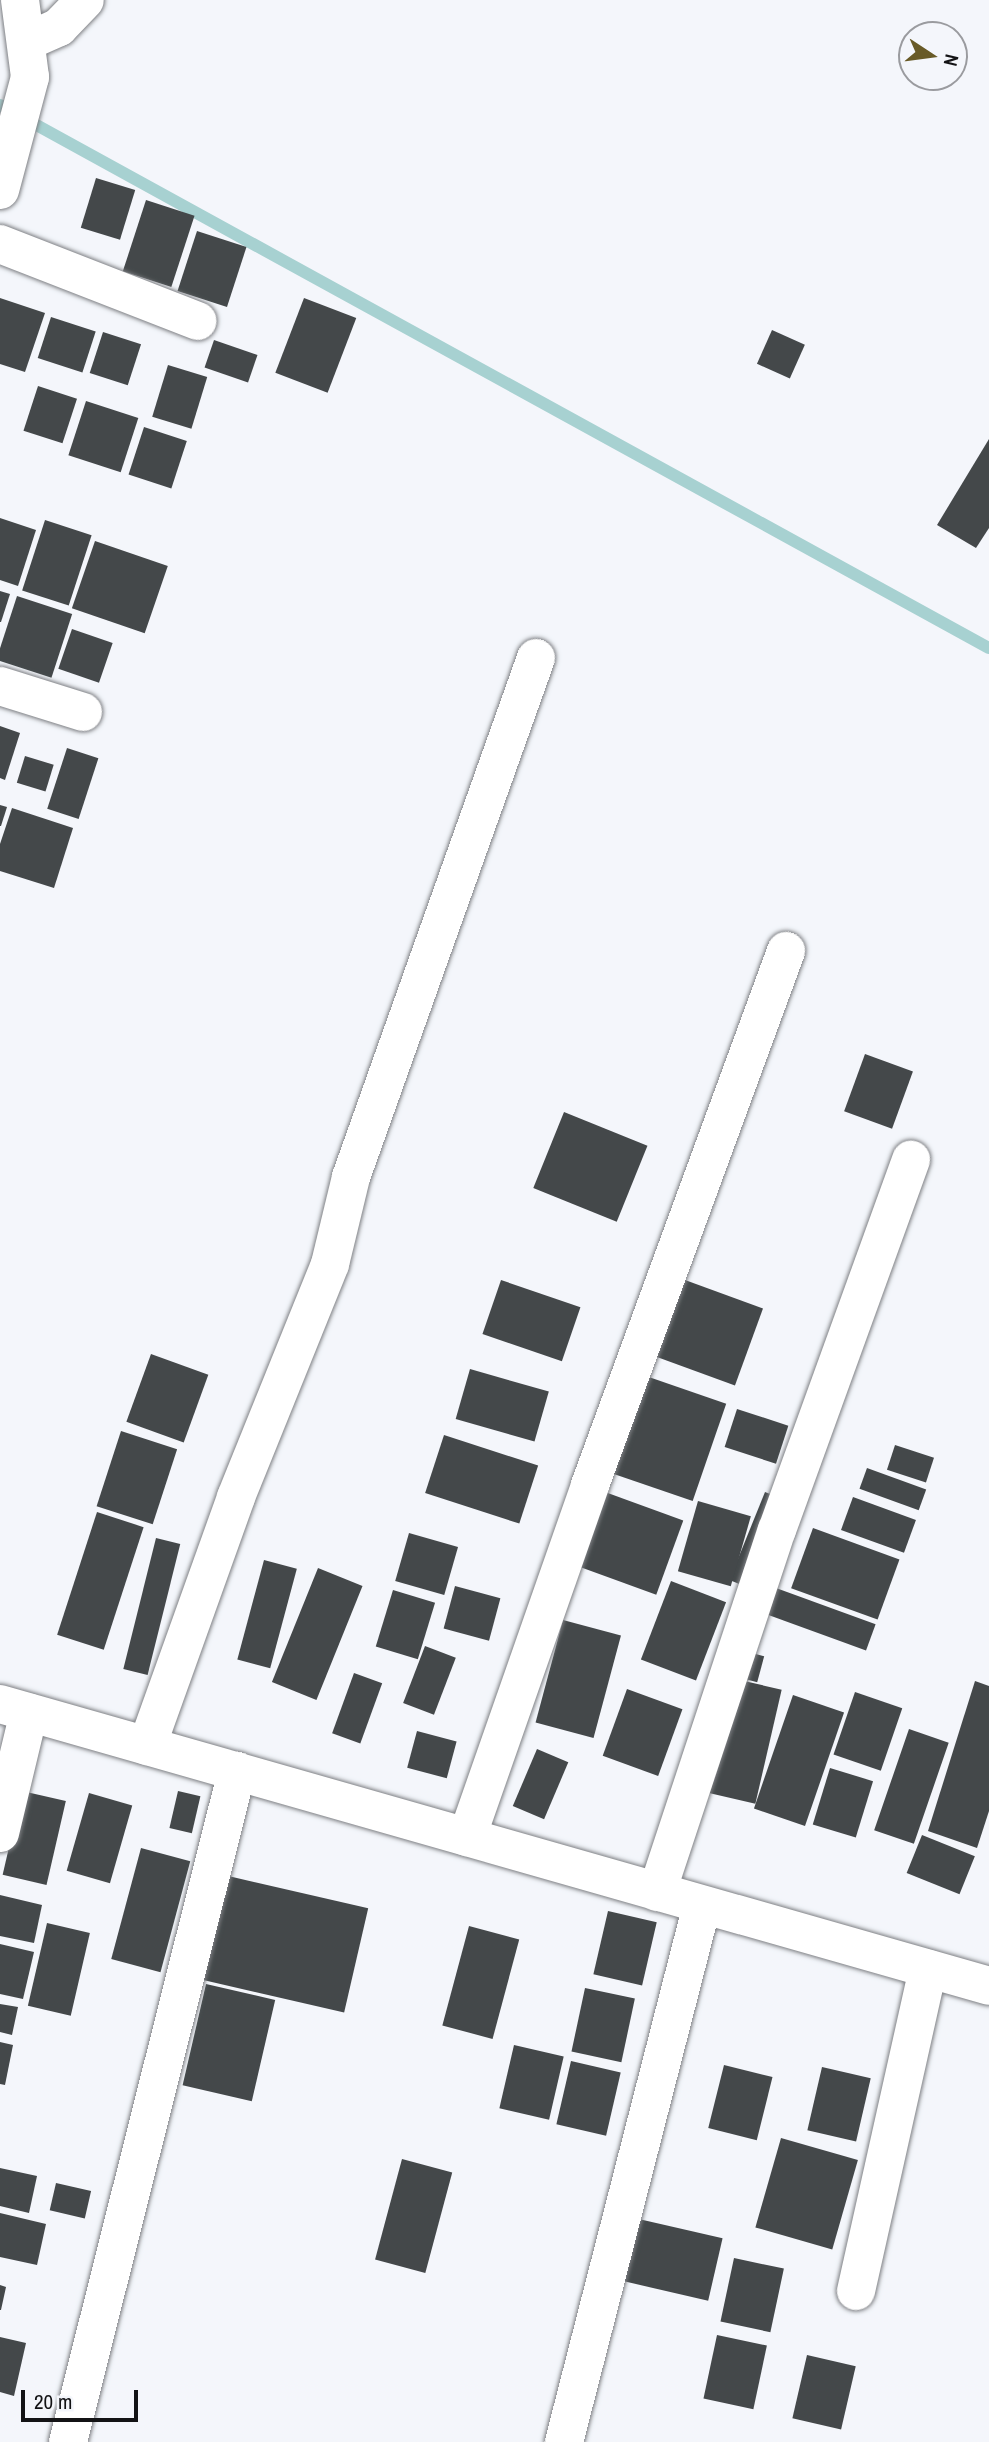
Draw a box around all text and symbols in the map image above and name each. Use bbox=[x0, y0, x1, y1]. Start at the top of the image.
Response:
north arrow bbox=[898, 21, 968, 91]
text: N bbox=[938, 52, 965, 69]
scale bar bbox=[24, 2376, 142, 2420]
text: 20 m bbox=[34, 2387, 72, 2416]

